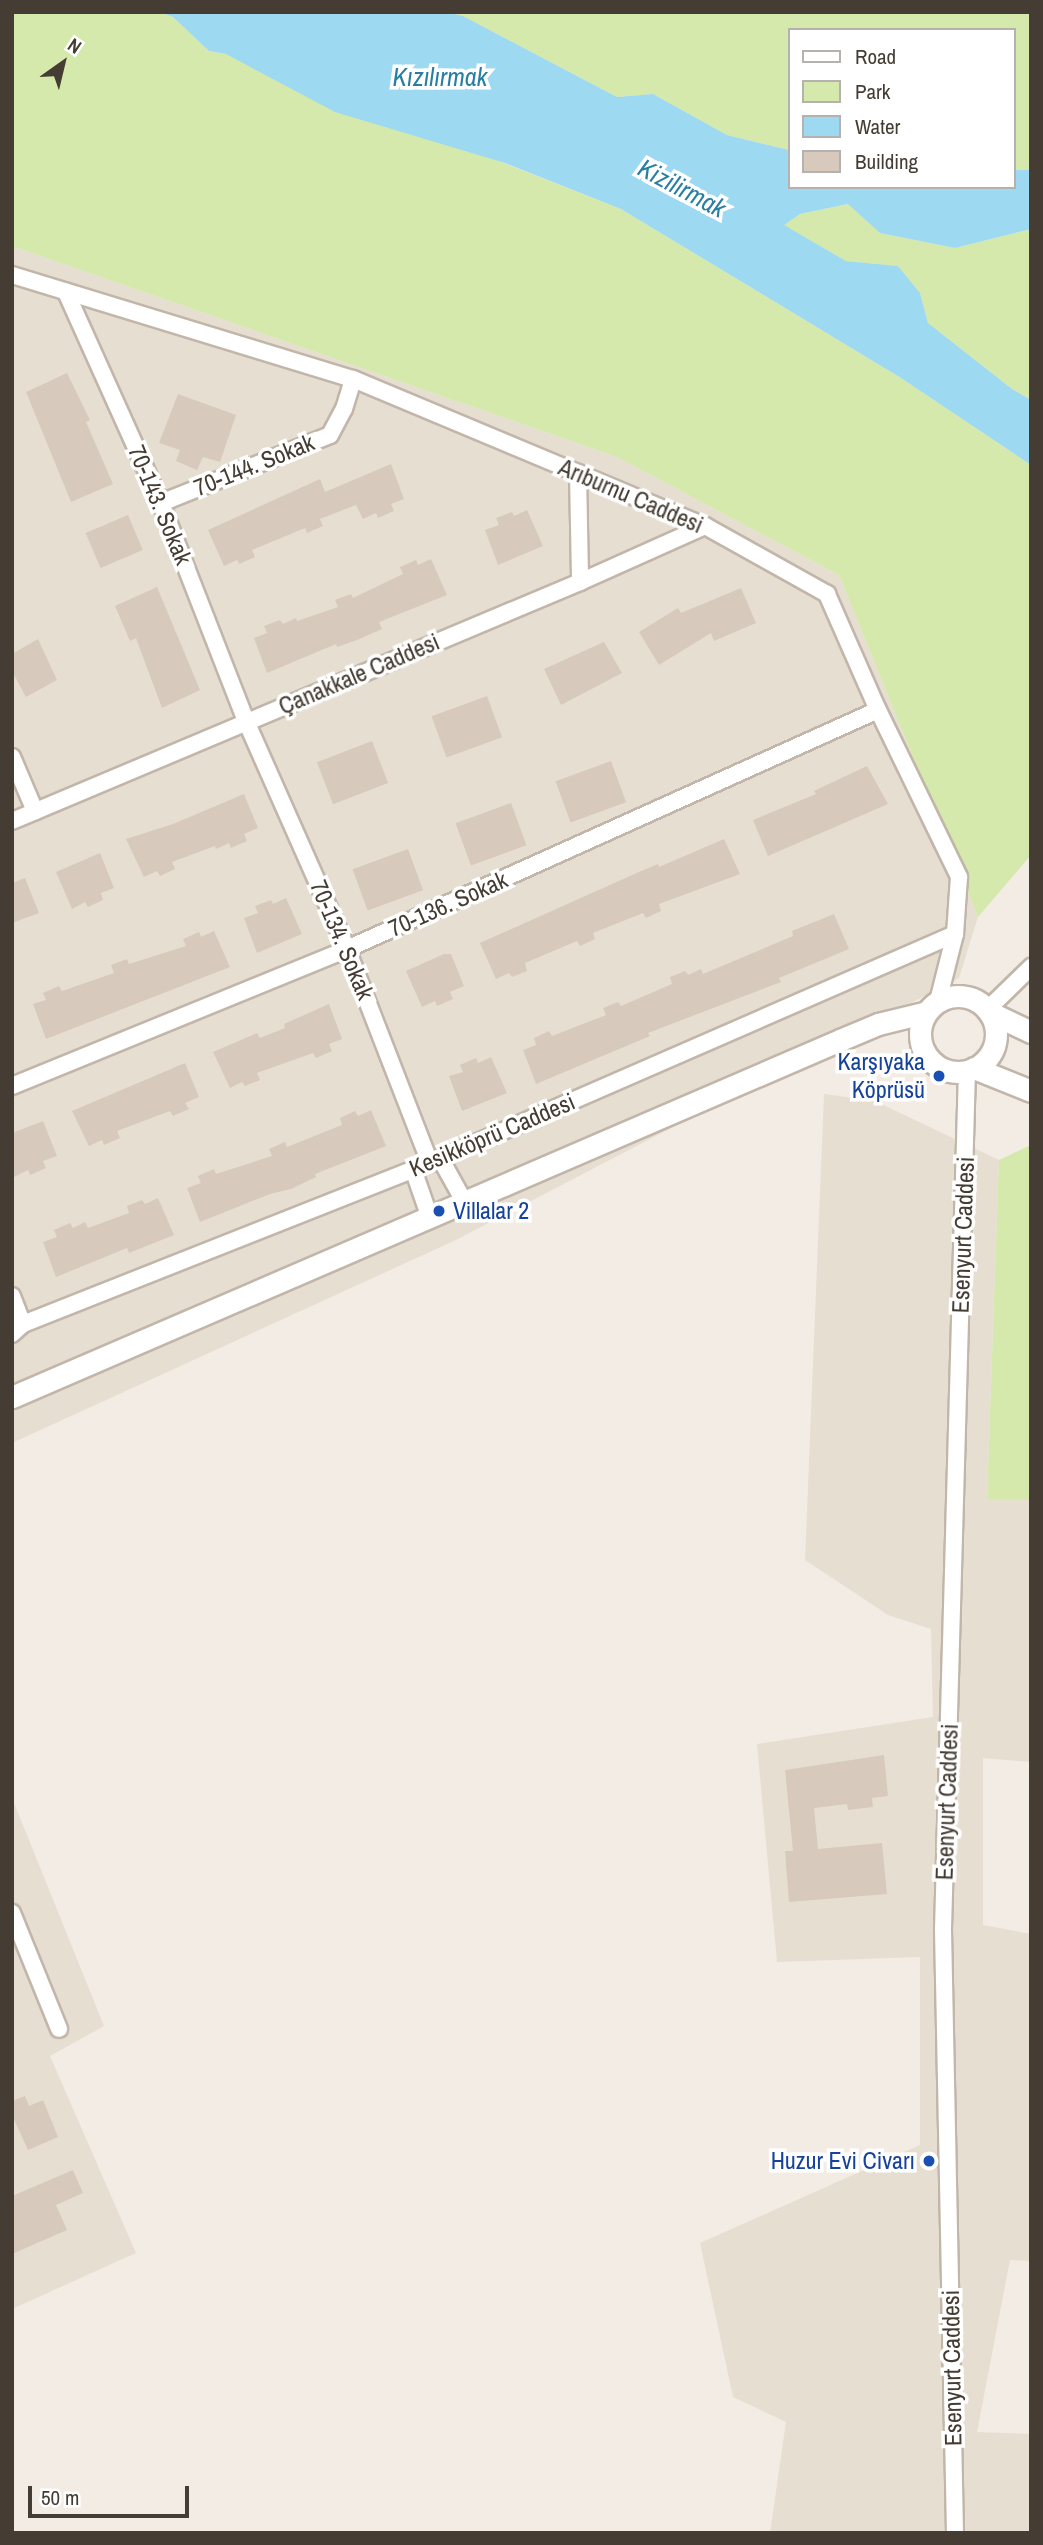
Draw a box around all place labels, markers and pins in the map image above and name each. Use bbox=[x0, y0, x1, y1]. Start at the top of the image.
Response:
place label: Karşıyaka Köprüsü bbox=[837, 1048, 925, 1104]
marker: Karşıyaka Köprüsü bbox=[931, 1068, 947, 1084]
place label: Villalar 2 bbox=[453, 1197, 529, 1225]
marker: Villalar 2 bbox=[431, 1203, 447, 1219]
place label: Huzur Evi Civarı bbox=[771, 2147, 915, 2175]
marker: Huzur Evi Civarı bbox=[921, 2153, 937, 2169]

